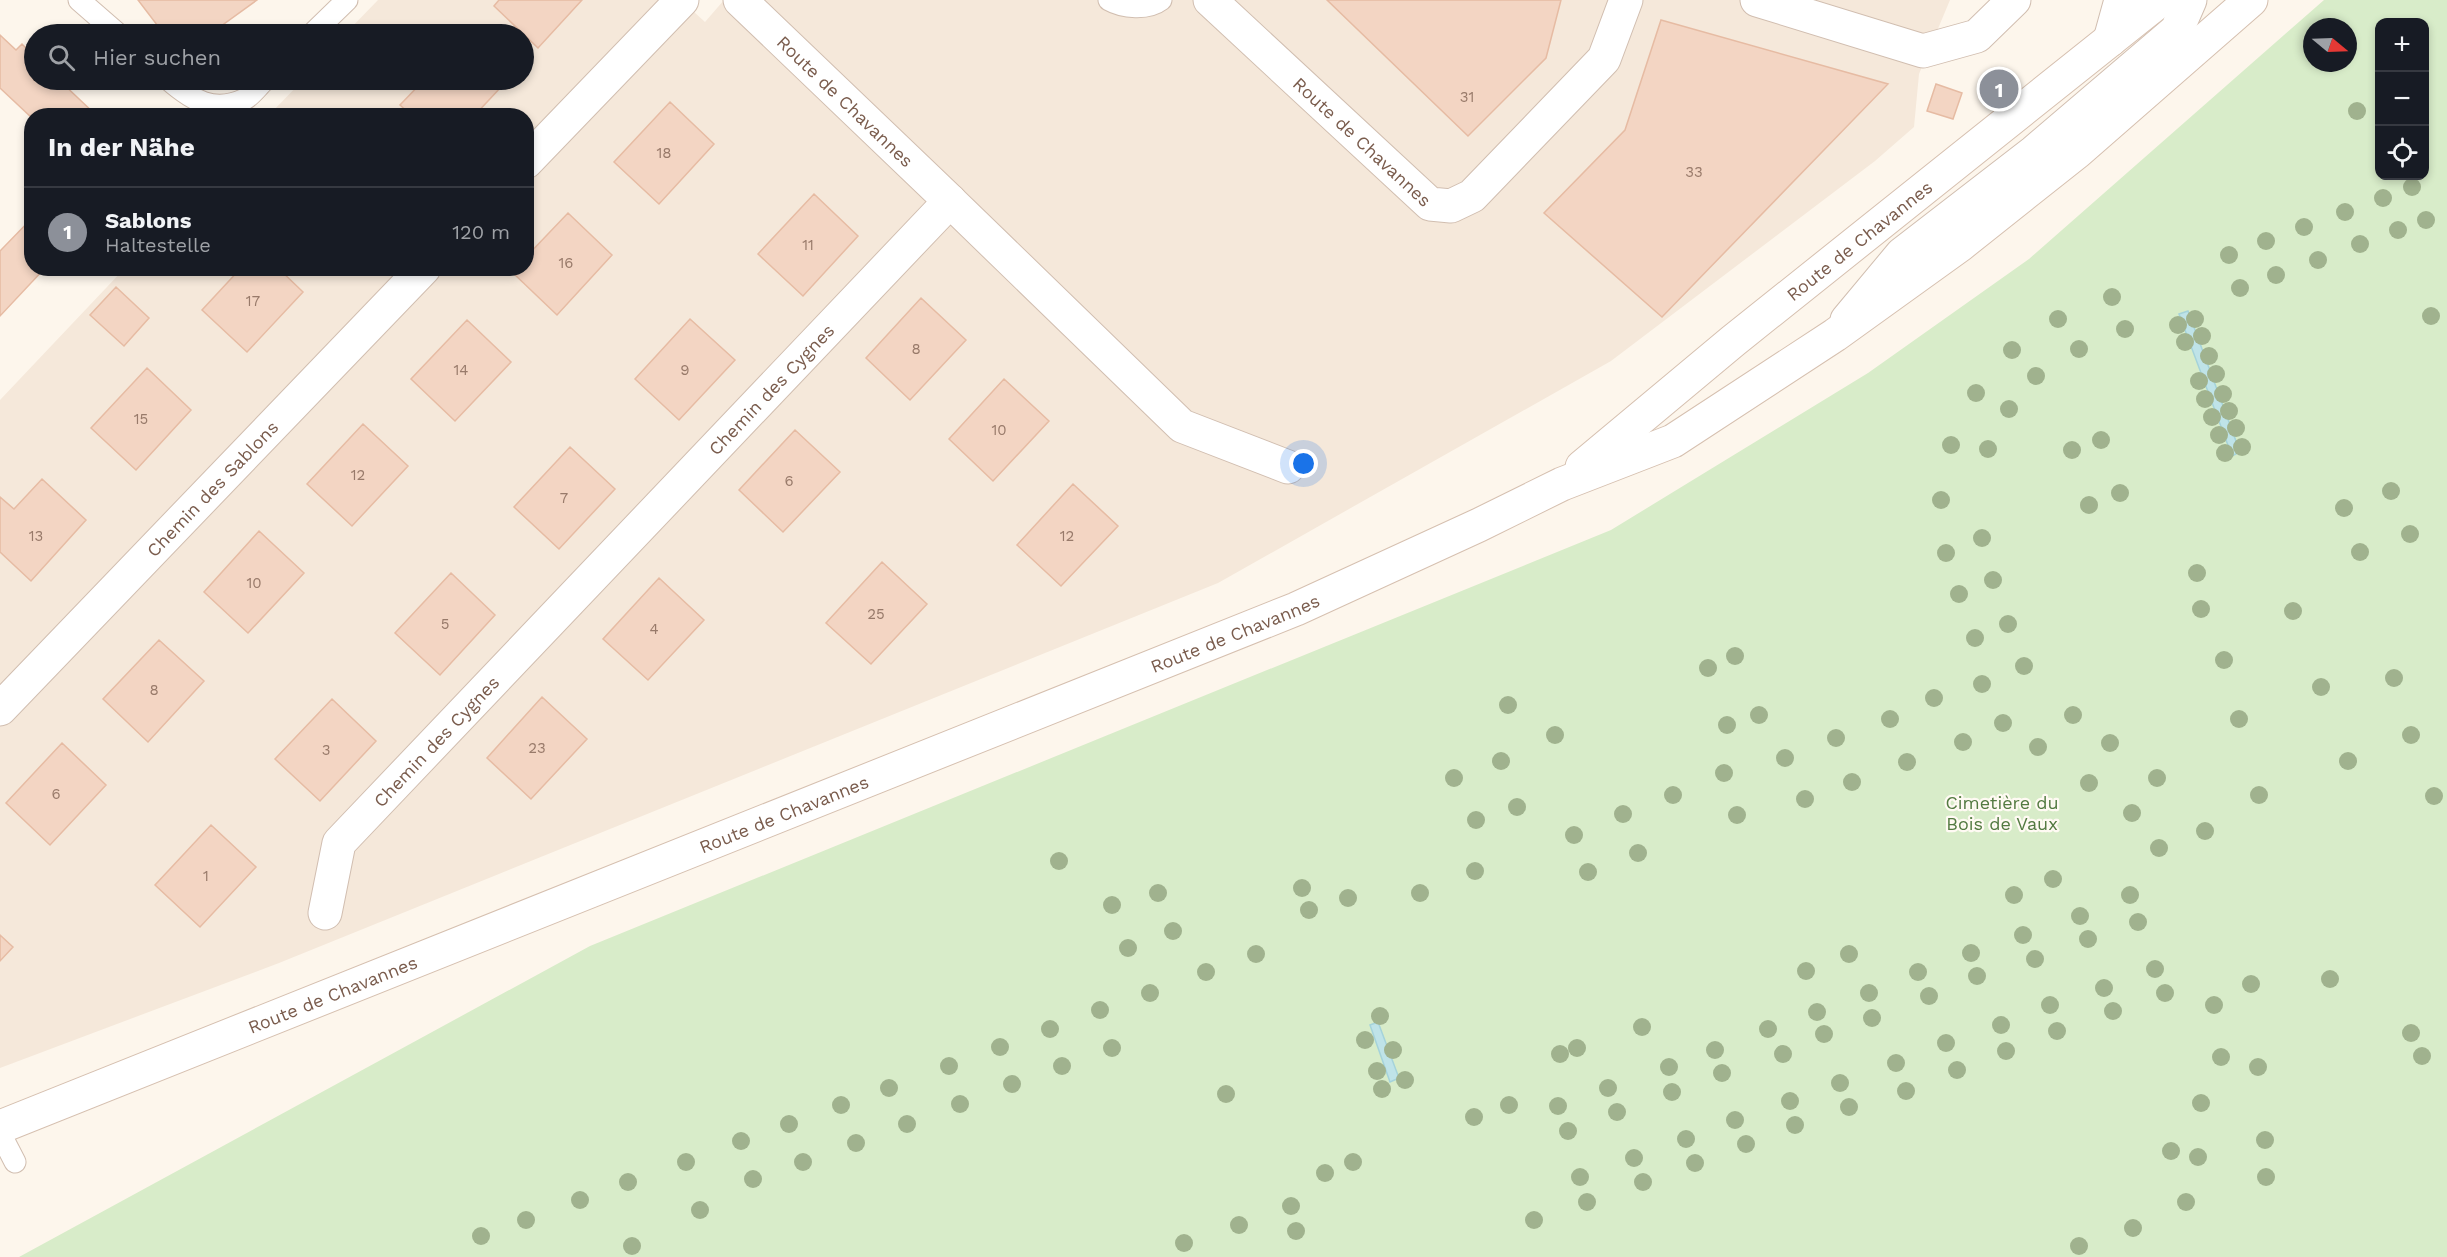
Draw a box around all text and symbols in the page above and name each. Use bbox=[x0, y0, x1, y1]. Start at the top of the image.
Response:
north arrow bbox=[2303, 18, 2357, 72]
map controls bbox=[2375, 18, 2429, 180]
button: + bbox=[2375, 18, 2429, 72]
search box bbox=[24, 24, 534, 90]
street label: Route de Chavannes bbox=[773, 31, 918, 171]
icon: search bbox=[45, 41, 78, 74]
text: Hier suchen bbox=[93, 45, 221, 70]
pin: 1 bbox=[1980, 66, 2018, 112]
street label: Route de Chavannes bbox=[1289, 72, 1436, 210]
button: − bbox=[2375, 72, 2429, 126]
house number: 31 bbox=[1460, 88, 1474, 106]
button: locate bbox=[2375, 126, 2429, 180]
text: In der Nähe bbox=[48, 132, 195, 162]
house number: 18 bbox=[656, 144, 672, 162]
house number: 33 bbox=[1685, 163, 1703, 181]
street label: Route de Chavannes bbox=[1782, 176, 1936, 305]
text: Sablons bbox=[105, 208, 191, 233]
text: 1 bbox=[63, 220, 72, 244]
text: 120 m bbox=[452, 220, 510, 244]
text: Haltestelle bbox=[105, 233, 211, 257]
house number: 11 bbox=[802, 236, 814, 254]
house number: 16 bbox=[559, 254, 573, 272]
house number: 17 bbox=[246, 292, 260, 310]
street label: Chemin des Cygnes bbox=[704, 319, 838, 459]
house number: 8 bbox=[911, 340, 921, 358]
house number: 14 bbox=[453, 361, 469, 379]
house number: 9 bbox=[680, 361, 690, 379]
house number: 15 bbox=[134, 410, 148, 428]
street label: Chemin des Sablons bbox=[142, 416, 282, 561]
house number: 10 bbox=[991, 421, 1007, 439]
your location bbox=[1289, 449, 1318, 478]
house number: 12 bbox=[351, 466, 365, 484]
house number: 6 bbox=[784, 472, 794, 490]
house number: 7 bbox=[560, 489, 568, 507]
house number: 13 bbox=[29, 527, 43, 545]
house number: 12 bbox=[1060, 527, 1074, 545]
house number: 10 bbox=[246, 574, 262, 592]
street label: Route de Chavannes bbox=[1147, 589, 1323, 677]
house number: 25 bbox=[867, 605, 885, 623]
house number: 5 bbox=[441, 615, 449, 633]
house number: 4 bbox=[649, 620, 659, 638]
street label: Chemin des Cygnes bbox=[369, 671, 503, 811]
house number: 8 bbox=[149, 681, 159, 699]
house number: 23 bbox=[528, 739, 546, 757]
house number: 3 bbox=[322, 741, 330, 759]
street label: Route de Chavannes bbox=[696, 771, 871, 857]
house number: 6 bbox=[51, 785, 61, 803]
park label: Cimetière du Bois de Vaux bbox=[1945, 792, 2059, 834]
house number: 1 bbox=[203, 867, 209, 885]
street label: Route de Chavannes bbox=[245, 951, 420, 1037]

